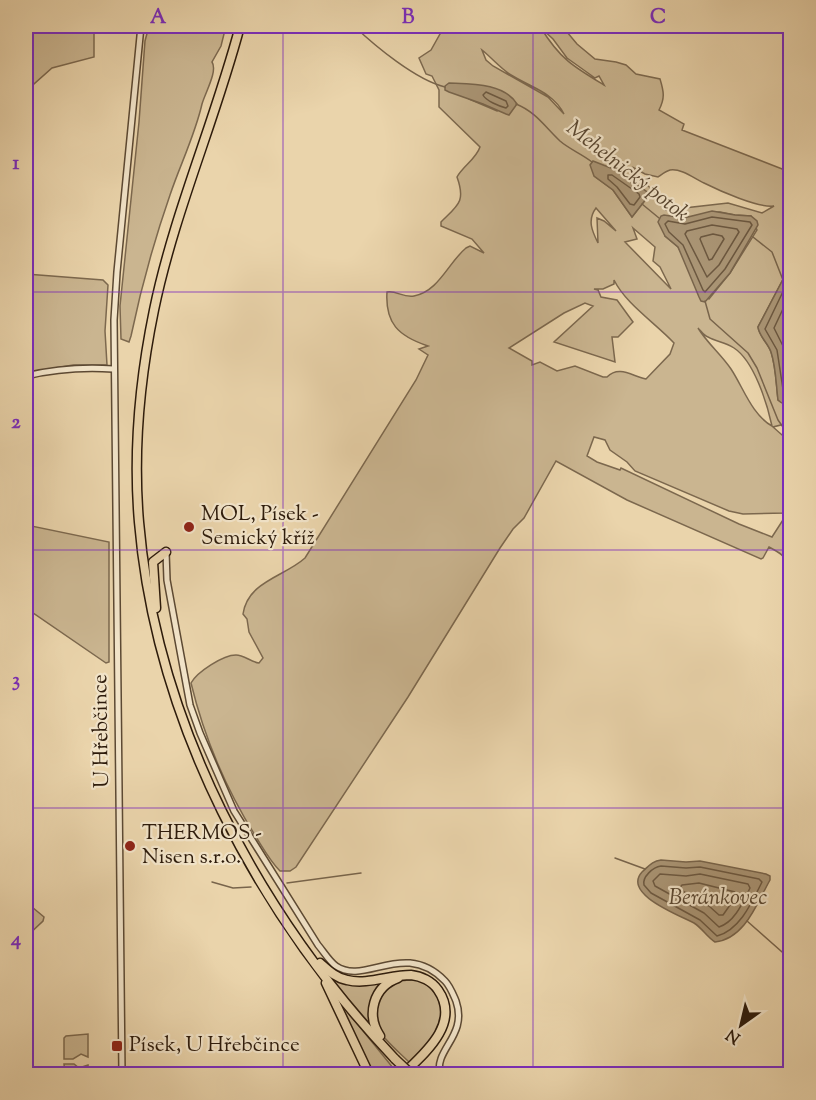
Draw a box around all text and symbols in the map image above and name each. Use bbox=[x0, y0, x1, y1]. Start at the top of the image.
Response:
text: A bbox=[150, 4, 167, 33]
text: B bbox=[402, 4, 415, 33]
text: C bbox=[650, 4, 666, 33]
water label: Mehelnický potok bbox=[558, 113, 696, 231]
text: 1 bbox=[13, 150, 20, 179]
text: 2 bbox=[11, 409, 21, 438]
place label: MOL, Písek - Semický kříž bbox=[201, 500, 319, 554]
marker: MOL, Písek - Semický kříž bbox=[182, 520, 196, 534]
text: 3 bbox=[12, 667, 20, 696]
street label: U Hřebčince bbox=[86, 674, 118, 788]
place label: THERMOS - Nisen s.r.o. bbox=[142, 819, 262, 873]
marker: THERMOS - Nisen s.r.o. bbox=[123, 839, 137, 853]
water label: Beránkovec bbox=[669, 883, 767, 915]
text: 4 bbox=[10, 926, 21, 955]
north arrow bbox=[711, 995, 771, 1055]
text: N bbox=[722, 1022, 746, 1048]
place label: Písek, U Hřebčince bbox=[129, 1031, 300, 1061]
marker: Písek, U Hřebčince bbox=[110, 1039, 124, 1053]

